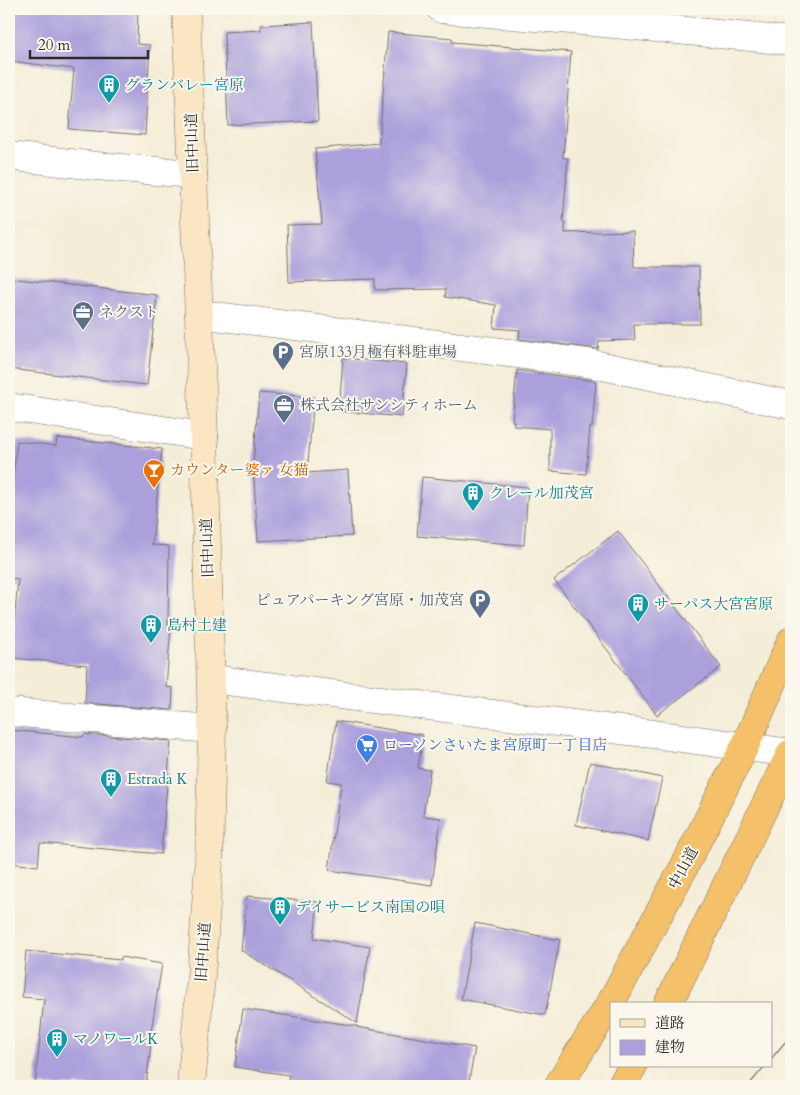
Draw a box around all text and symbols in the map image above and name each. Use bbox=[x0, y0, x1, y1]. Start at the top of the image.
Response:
scale bar bbox=[30, 28, 148, 60]
text: 20 m bbox=[38, 35, 70, 55]
building icon: グランバレー宮原 bbox=[97, 73, 121, 104]
place label: グランバレー宮原 bbox=[125, 75, 244, 95]
street label: 旧中山道 bbox=[181, 113, 203, 173]
office icon: ネクスト bbox=[71, 300, 95, 331]
place label: ネクスト bbox=[99, 302, 159, 322]
parking icon: 宮原133月極有料駐車場 bbox=[271, 340, 295, 371]
place label: 宮原133月極有料駐車場 bbox=[299, 342, 457, 362]
office icon: 株式会社サンシティホーム bbox=[272, 393, 296, 424]
place label: 株式会社サンシティホーム bbox=[300, 395, 478, 415]
bar icon: カウンター婆ァ 女猫 bbox=[142, 458, 166, 489]
place label: カウンター婆ァ 女猫 bbox=[170, 460, 308, 480]
building icon: クレール加茂宮 bbox=[461, 481, 485, 512]
place label: クレール加茂宮 bbox=[489, 483, 594, 503]
street label: 旧中山道 bbox=[196, 518, 218, 578]
parking icon: ピュアパーキング宮原・加茂宮 bbox=[468, 588, 492, 619]
place label: ピュアパーキング宮原・加茂宮 bbox=[256, 590, 464, 610]
building icon: サーパス大宮宮原 bbox=[626, 592, 650, 623]
place label: サーパス大宮宮原 bbox=[654, 594, 773, 614]
building icon: 島村土建 bbox=[139, 613, 163, 644]
place label: 島村土建 bbox=[167, 615, 227, 635]
supermarket icon: ローソンさいたま宮原町一丁目店 bbox=[355, 733, 379, 764]
place label: ローソンさいたま宮原町一丁目店 bbox=[383, 735, 607, 755]
building icon: Estrada K bbox=[99, 767, 123, 798]
place label: Estrada K bbox=[127, 769, 188, 789]
street label: 中山道 bbox=[664, 843, 702, 893]
building icon: デイサービス南国の唄 bbox=[268, 895, 292, 926]
place label: デイサービス南国の唄 bbox=[296, 897, 445, 917]
street label: 旧中山道 bbox=[191, 921, 215, 983]
legend bbox=[610, 1002, 772, 1068]
text: 道路 bbox=[655, 1013, 685, 1033]
building icon: マノワールK bbox=[45, 1027, 69, 1058]
place label: マノワールK bbox=[73, 1029, 159, 1049]
text: 建物 bbox=[655, 1037, 685, 1057]

